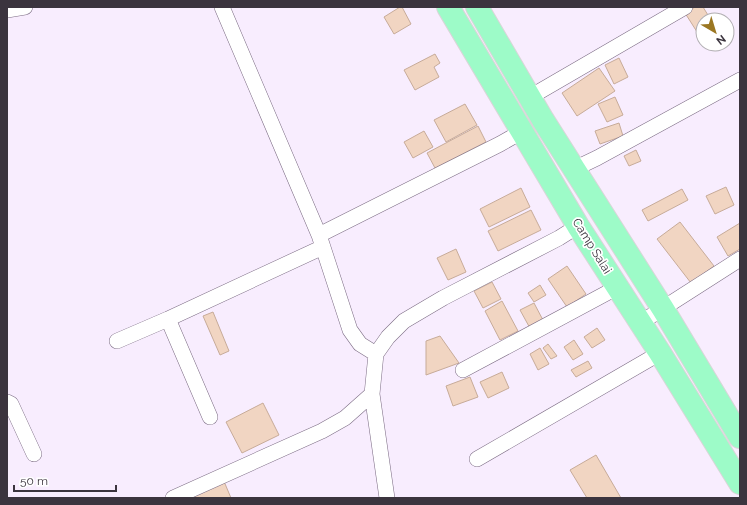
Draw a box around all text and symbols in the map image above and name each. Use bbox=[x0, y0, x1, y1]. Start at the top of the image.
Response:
north arrow bbox=[695, 12, 735, 52]
text: N bbox=[714, 32, 728, 47]
street label: Camp Salai bbox=[569, 216, 615, 276]
scale bar bbox=[14, 467, 116, 493]
text: 50 m bbox=[20, 474, 48, 488]

